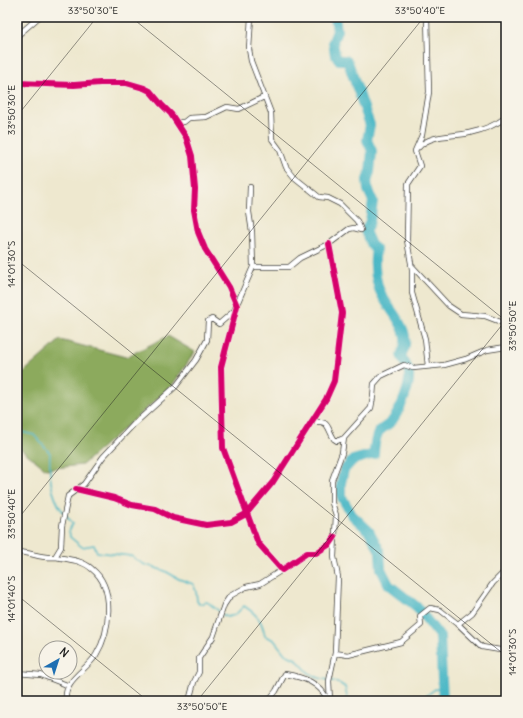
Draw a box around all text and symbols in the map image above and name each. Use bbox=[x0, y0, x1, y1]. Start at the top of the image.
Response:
text: 33°50'30"E bbox=[68, 4, 118, 17]
text: 33°50'40"E bbox=[395, 4, 445, 17]
text: 33°50'30"E bbox=[5, 85, 18, 135]
text: 14°01'30"S bbox=[5, 240, 18, 287]
text: 33°50'50"E bbox=[506, 301, 519, 351]
text: 33°50'40"E bbox=[5, 489, 18, 539]
text: 14°01'40"S bbox=[5, 575, 18, 622]
text: 14°01'30"S bbox=[506, 628, 519, 675]
north arrow bbox=[38, 640, 78, 680]
text: N bbox=[57, 644, 72, 660]
text: 33°50'50"E bbox=[177, 700, 227, 713]

